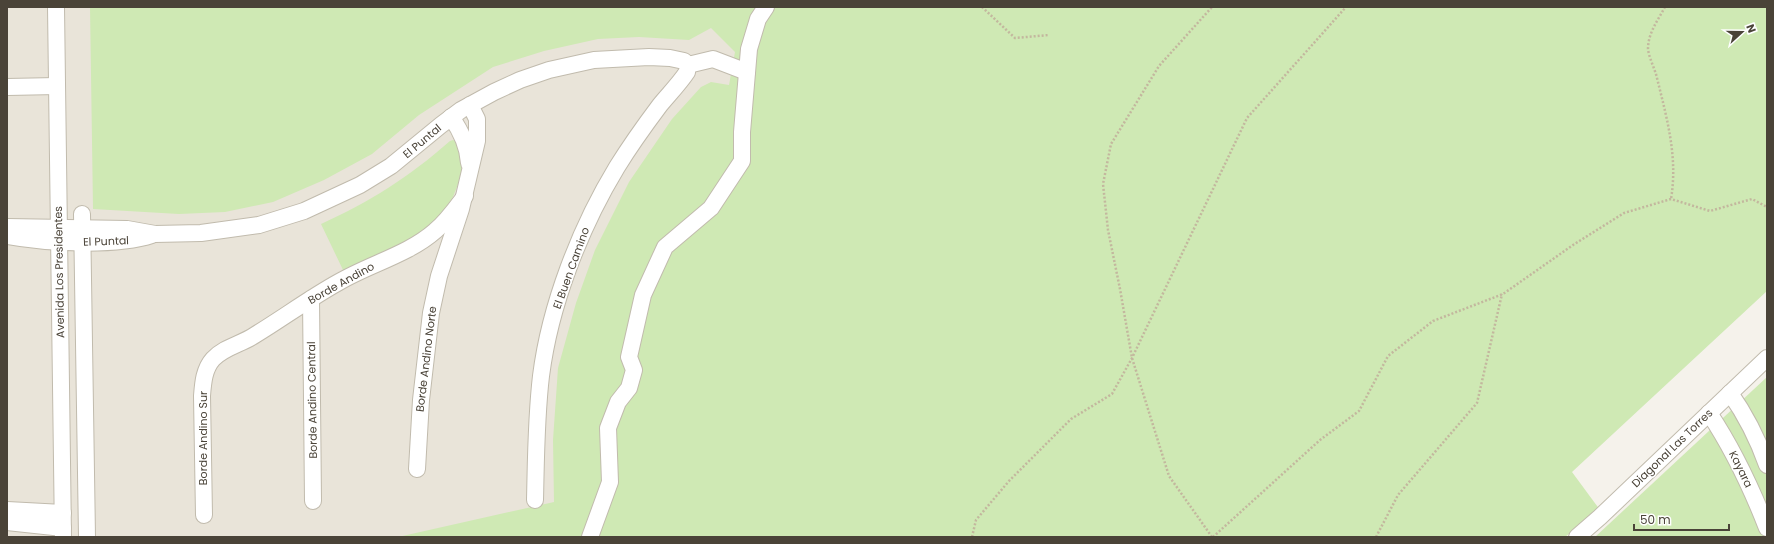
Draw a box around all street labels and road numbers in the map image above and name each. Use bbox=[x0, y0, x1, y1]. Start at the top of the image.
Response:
street label: El Puntal bbox=[399, 120, 445, 162]
street label: Avenida Los Presidentes bbox=[50, 206, 68, 338]
street label: El Buen Camino bbox=[549, 225, 593, 311]
street label: El Puntal bbox=[83, 232, 129, 250]
street label: Borde Andino bbox=[305, 258, 377, 308]
street label: Borde Andino Norte bbox=[412, 305, 440, 413]
street label: Borde Andino Central bbox=[303, 341, 321, 459]
street label: Borde Andino Sur bbox=[195, 391, 211, 485]
street label: Diagonal Las Torres bbox=[1628, 405, 1716, 491]
street label: Kayara bbox=[1725, 448, 1757, 490]

